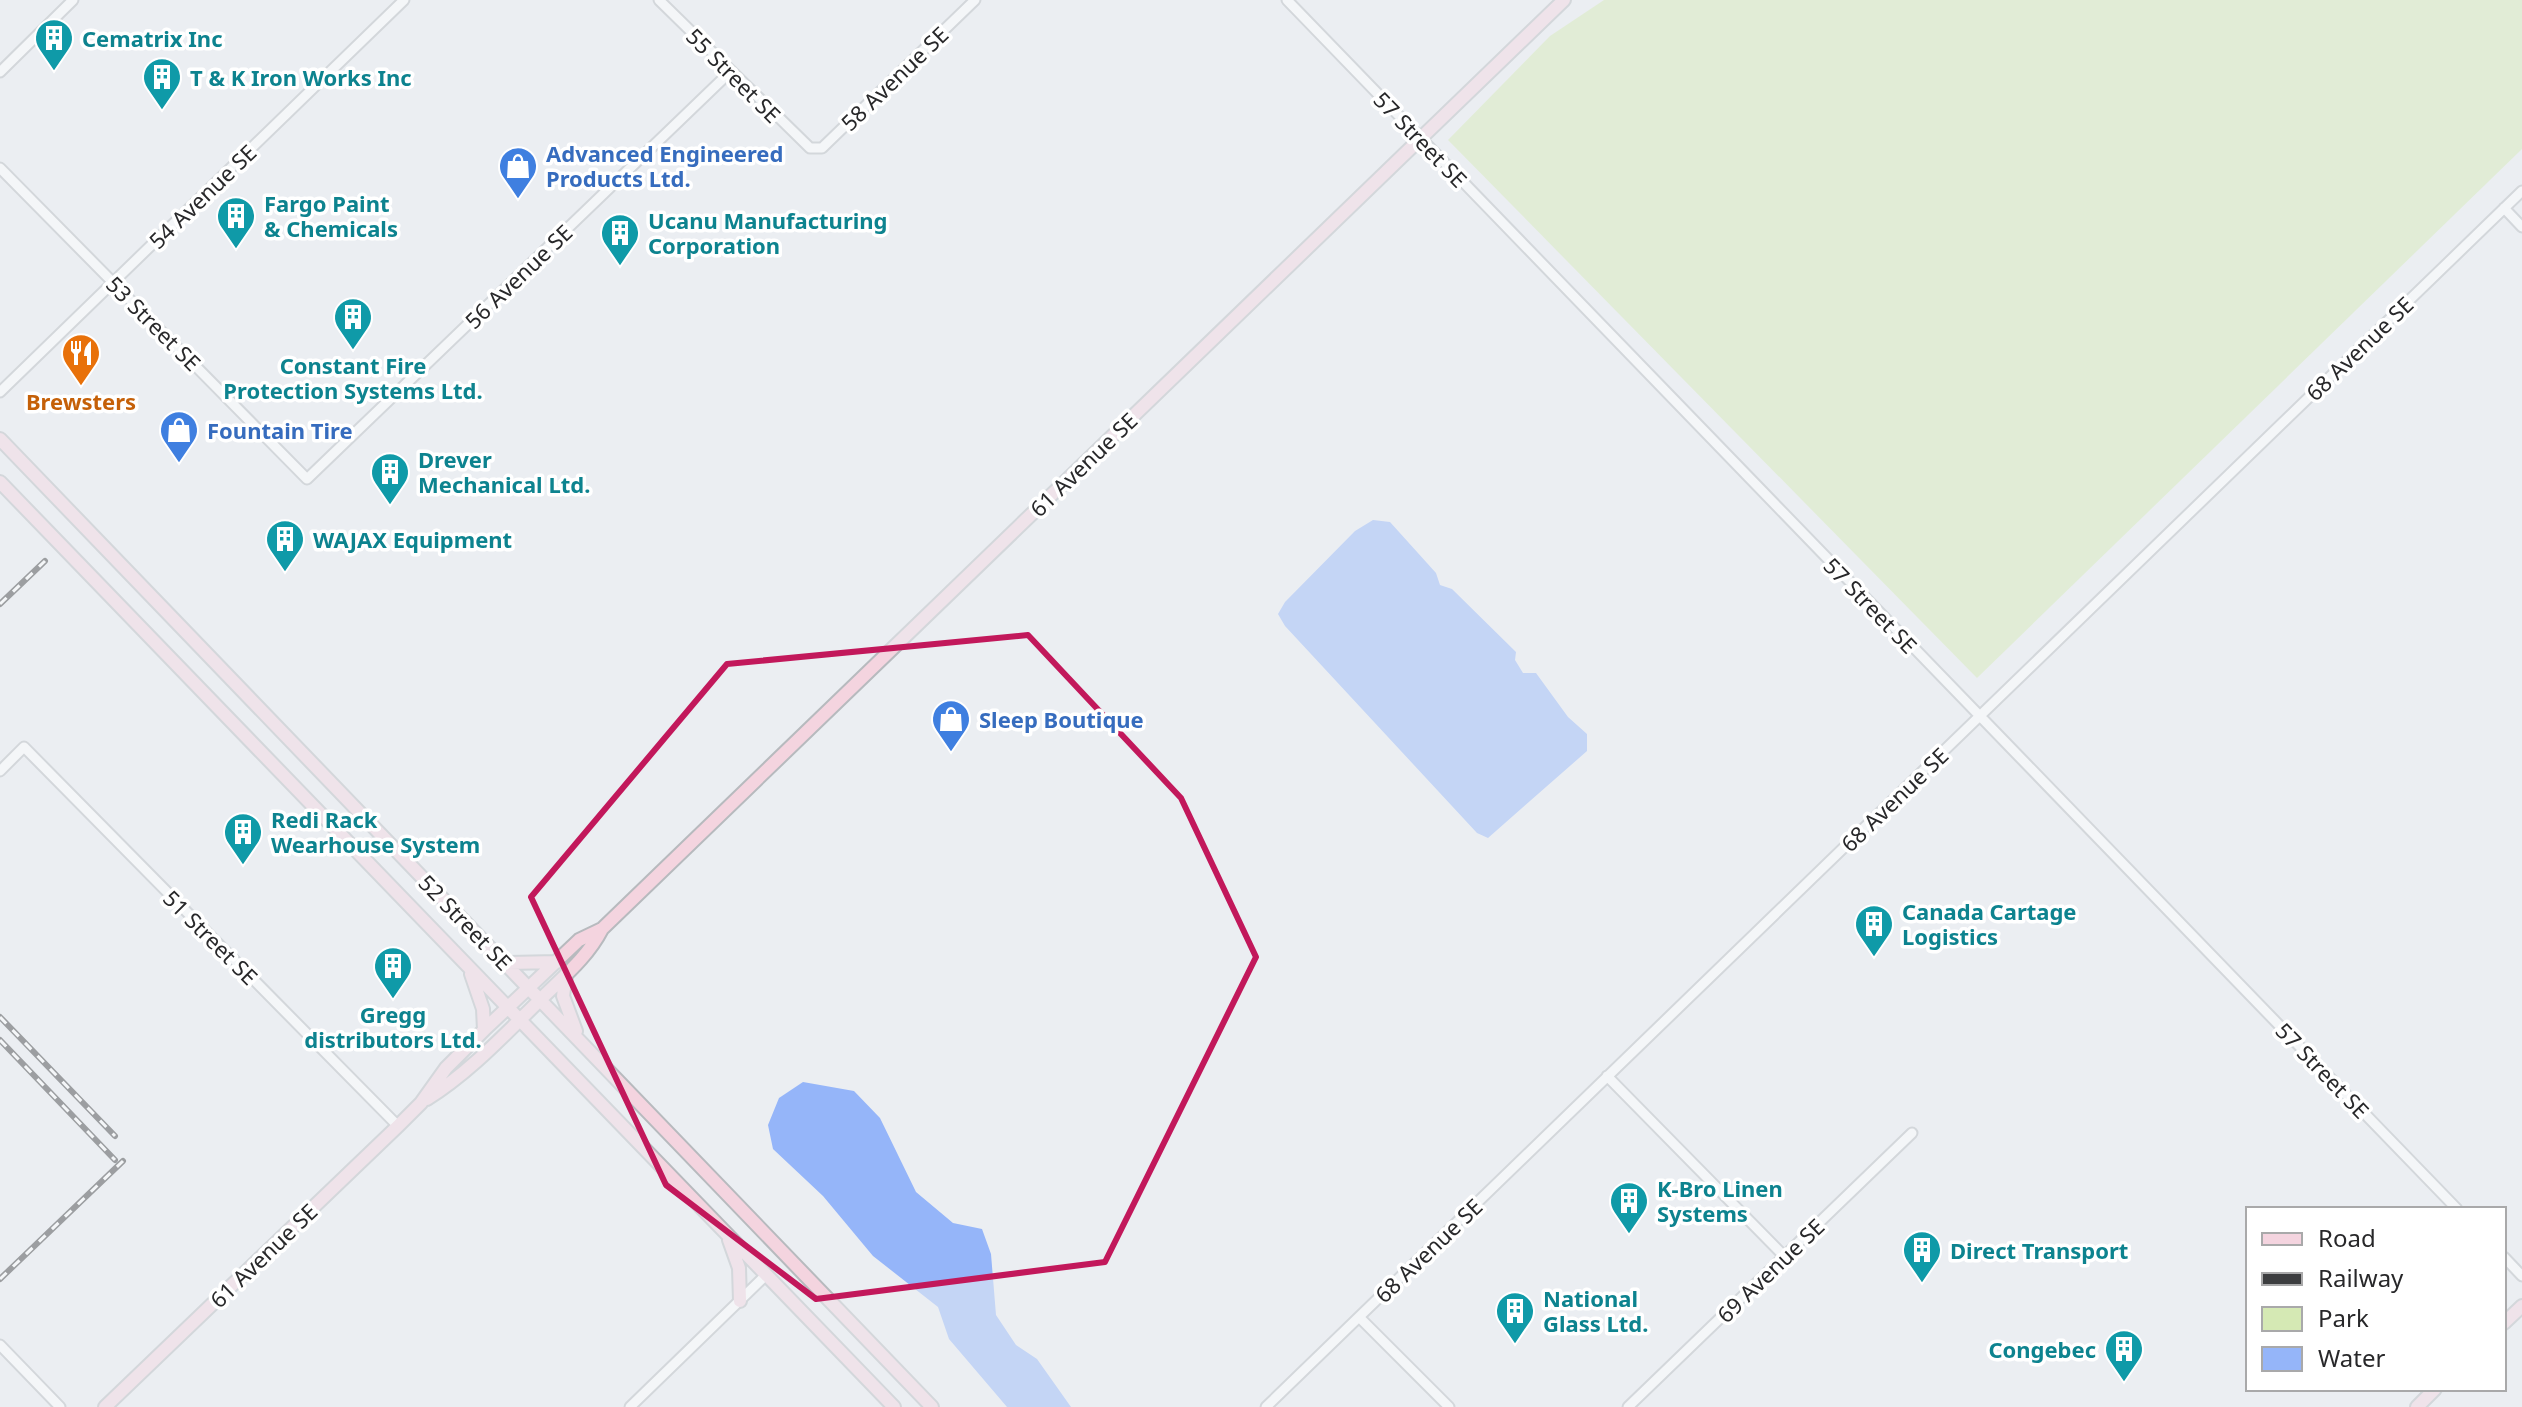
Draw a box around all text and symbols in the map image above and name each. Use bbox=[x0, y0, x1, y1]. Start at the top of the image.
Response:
building icon: Cematrix Inc bbox=[33, 17, 75, 72]
street label: 58 Avenue SE bbox=[834, 19, 954, 137]
street label: 55 Street SE bbox=[680, 21, 788, 129]
place label: Cematrix Inc bbox=[82, 23, 223, 53]
building icon: T & K Iron Works Inc bbox=[141, 56, 183, 111]
place label: T & K Iron Works Inc bbox=[190, 62, 412, 92]
street label: 57 Street SE bbox=[1368, 85, 1474, 193]
street label: 54 Avenue SE bbox=[142, 137, 262, 255]
place label: Advanced Engineered Products Ltd. bbox=[546, 138, 783, 193]
shop icon: Advanced Engineered Products Ltd. bbox=[497, 145, 539, 200]
place label: Fargo Paint & Chemicals bbox=[264, 188, 398, 243]
building icon: Fargo Paint & Chemicals bbox=[215, 195, 257, 250]
place label: Ucanu Manufacturing Corporation bbox=[648, 205, 888, 260]
building icon: Ucanu Manufacturing Corporation bbox=[599, 212, 641, 267]
street label: 56 Avenue SE bbox=[458, 217, 578, 335]
street label: 53 Street SE bbox=[100, 269, 208, 377]
street label: 68 Avenue SE bbox=[2299, 289, 2419, 407]
building icon: Constant Fire Protection Systems Ltd. bbox=[332, 296, 374, 351]
restaurant icon: Brewsters bbox=[60, 332, 102, 387]
place label: Constant Fire Protection Systems Ltd. bbox=[223, 350, 483, 405]
place label: Brewsters bbox=[26, 386, 136, 416]
street label: 61 Avenue SE bbox=[1023, 405, 1143, 523]
shop icon: Fountain Tire bbox=[158, 409, 200, 464]
place label: Fountain Tire bbox=[207, 415, 353, 445]
place label: Drever Mechanical Ltd. bbox=[418, 444, 590, 499]
building icon: Drever Mechanical Ltd. bbox=[369, 451, 411, 506]
building icon: WAJAX Equipment bbox=[264, 518, 306, 573]
place label: WAJAX Equipment bbox=[313, 524, 512, 554]
street label: 57 Street SE bbox=[1818, 551, 1924, 659]
shop icon: Sleep Boutique bbox=[930, 698, 972, 753]
place label: Sleep Boutique bbox=[979, 704, 1144, 734]
street label: 68 Avenue SE bbox=[1834, 740, 1954, 858]
place label: Redi Rack Wearhouse System bbox=[271, 804, 480, 859]
building icon: Redi Rack Wearhouse System bbox=[222, 811, 264, 866]
street label: 52 Street SE bbox=[413, 868, 519, 976]
street label: 51 Street SE bbox=[157, 883, 265, 991]
place label: Canada Cartage Logistics bbox=[1902, 896, 2076, 951]
building icon: Canada Cartage Logistics bbox=[1853, 903, 1895, 958]
building icon: Gregg distributors Ltd. bbox=[372, 945, 414, 1000]
place label: Gregg distributors Ltd. bbox=[304, 999, 482, 1054]
street label: 57 Street SE bbox=[2270, 1016, 2376, 1124]
place label: K-Bro Linen Systems bbox=[1657, 1173, 1783, 1228]
building icon: K-Bro Linen Systems bbox=[1608, 1180, 1650, 1235]
street label: 68 Avenue SE bbox=[1368, 1191, 1488, 1309]
street label: 61 Avenue SE bbox=[203, 1196, 323, 1314]
legend bbox=[2246, 1207, 2506, 1391]
street label: 69 Avenue SE bbox=[1710, 1211, 1830, 1329]
text: Road bbox=[2318, 1221, 2376, 1254]
building icon: Direct Transport bbox=[1901, 1229, 1943, 1284]
place label: Direct Transport bbox=[1950, 1235, 2128, 1265]
text: Railway bbox=[2318, 1261, 2404, 1294]
place label: National Glass Ltd. bbox=[1543, 1283, 1648, 1338]
building icon: National Glass Ltd. bbox=[1494, 1290, 1536, 1345]
text: Park bbox=[2318, 1301, 2369, 1334]
building icon: Congebec bbox=[2103, 1328, 2145, 1383]
place label: Congebec bbox=[1988, 1334, 2096, 1364]
text: Water bbox=[2318, 1341, 2386, 1374]

